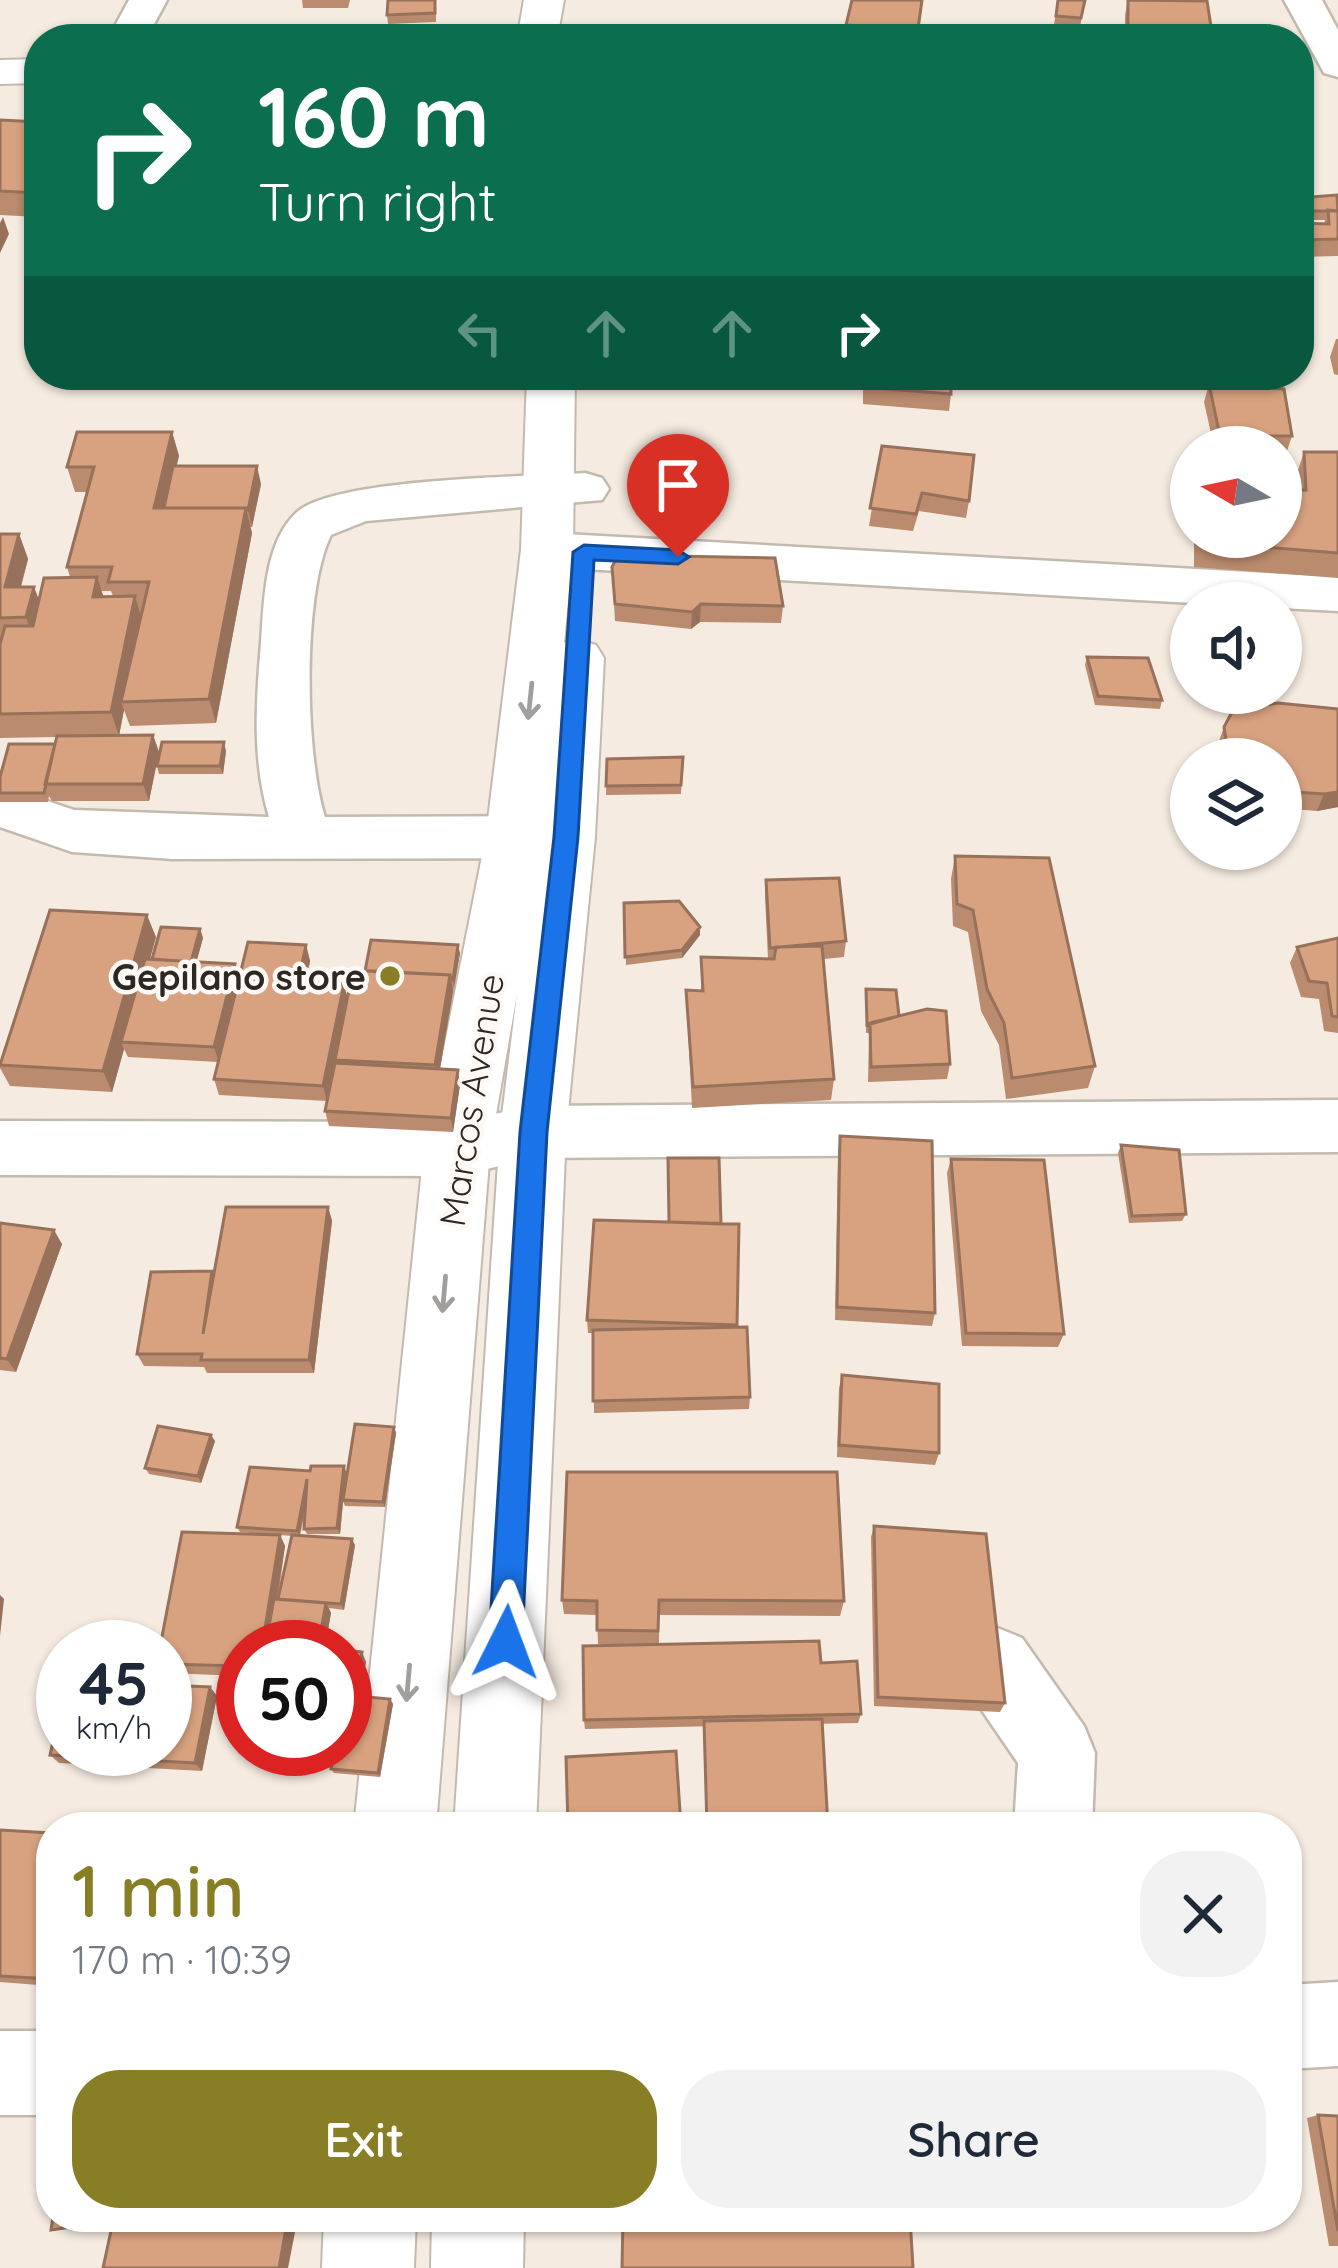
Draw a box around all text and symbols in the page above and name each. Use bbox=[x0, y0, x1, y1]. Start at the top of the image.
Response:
text: 160 m bbox=[258, 63, 490, 168]
icon: right bbox=[60, 72, 216, 228]
text: Turn right bbox=[258, 167, 497, 235]
icon: left bbox=[447, 300, 513, 366]
icon: ahead bbox=[573, 300, 639, 366]
icon: ahead bbox=[699, 300, 765, 366]
icon: right bbox=[825, 300, 891, 366]
north arrow bbox=[1170, 426, 1302, 558]
map controls bbox=[1170, 426, 1302, 870]
pin bbox=[627, 434, 729, 557]
icon: arrive bbox=[645, 452, 711, 518]
button: sound bbox=[1170, 582, 1302, 714]
one-way arrow bbox=[518, 681, 541, 720]
button: layers bbox=[1170, 738, 1302, 870]
place label: Gepilano store bbox=[112, 954, 366, 999]
marker: Gepilano store bbox=[377, 963, 403, 989]
street label: Marcos Avenue bbox=[429, 971, 513, 1229]
one-way arrow bbox=[432, 1274, 455, 1313]
position arrow bbox=[443, 1579, 569, 1705]
speed limit sign: 50 bbox=[216, 1620, 372, 1776]
text: 45 bbox=[79, 1645, 149, 1720]
one-way arrow bbox=[397, 1663, 420, 1702]
text: km/h bbox=[76, 1709, 152, 1747]
text: 1 min bbox=[72, 1845, 245, 1935]
button: close bbox=[1140, 1851, 1266, 1977]
text: 170 m · 10:39 bbox=[72, 1935, 292, 1984]
button: Exit bbox=[72, 2070, 657, 2208]
button: Share bbox=[681, 2070, 1266, 2208]

